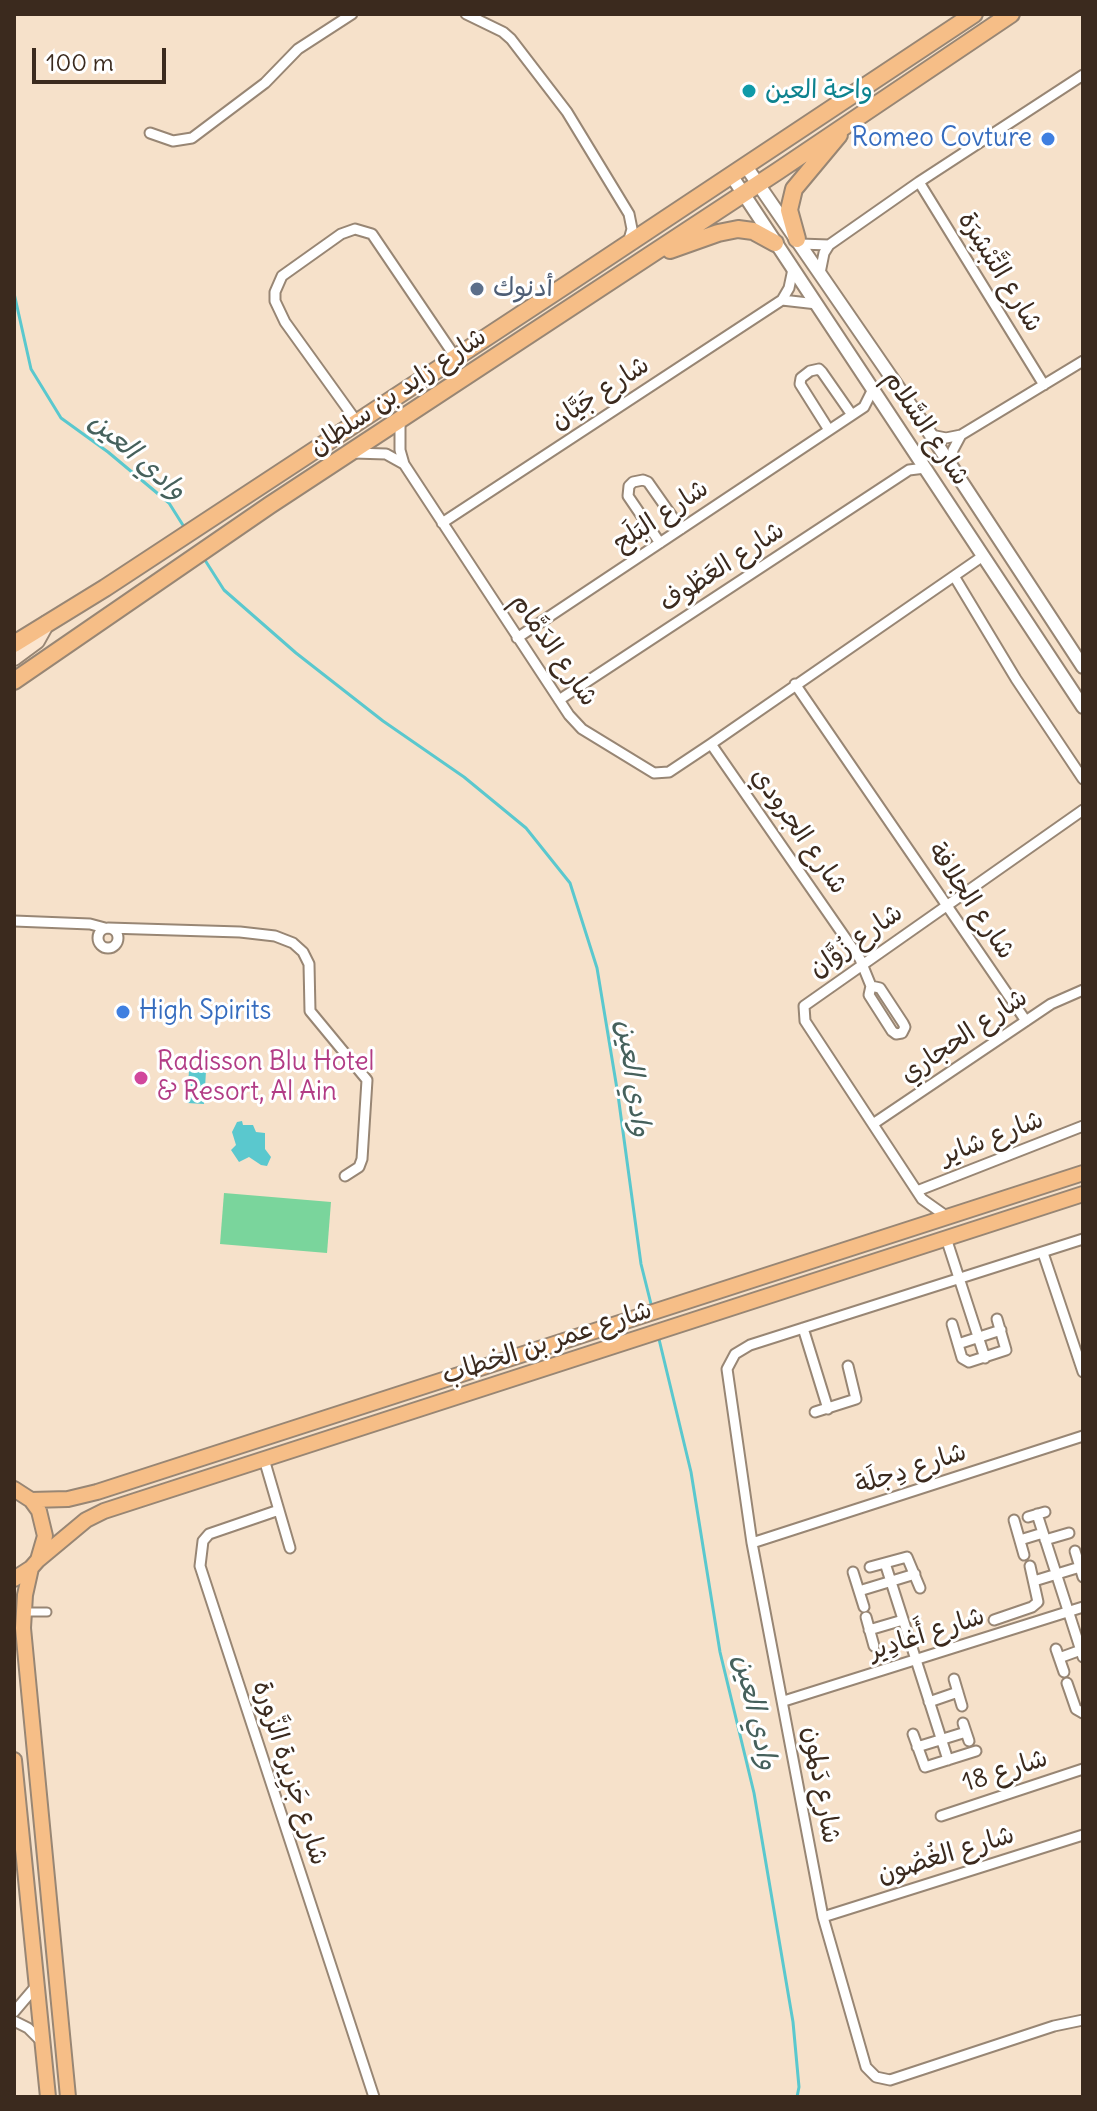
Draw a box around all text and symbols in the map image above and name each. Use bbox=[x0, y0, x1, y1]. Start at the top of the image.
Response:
scale bar bbox=[36, 32, 170, 82]
text: 100 m bbox=[46, 47, 114, 77]
place label: واحة العين bbox=[765, 75, 873, 107]
marker: واحة العين bbox=[740, 82, 758, 100]
place label: Romeo Covture bbox=[852, 123, 1032, 155]
marker: Romeo Covture bbox=[1039, 130, 1057, 148]
street label: شارع التَّبْشِرَة bbox=[951, 206, 1049, 338]
place label: أدنوك bbox=[493, 273, 553, 305]
marker: أدنوك bbox=[468, 280, 486, 298]
street label: شارع زايد بن سلطان bbox=[303, 321, 493, 463]
street label: شارع جَيَّان bbox=[545, 349, 655, 437]
street label: شارع السَّلام bbox=[876, 365, 976, 491]
water label: وادي العين bbox=[82, 405, 192, 507]
street label: شارع البَلَح bbox=[607, 473, 715, 559]
street label: شارع العَطُوف bbox=[654, 515, 790, 619]
street label: شارع الدَمَّام bbox=[504, 588, 604, 712]
street label: شارع الجرودي bbox=[744, 762, 854, 900]
street label: شارع الجلافة bbox=[921, 837, 1021, 965]
street label: شارع زُوَّان bbox=[803, 897, 909, 985]
street label: شارع الحجاري bbox=[895, 982, 1033, 1090]
place label: High Spirits bbox=[139, 996, 271, 1028]
marker: High Spirits bbox=[114, 1003, 132, 1021]
water label: وادي العين bbox=[608, 1017, 658, 1139]
place label: Radisson Blu Hotel & Resort, Al Ain bbox=[157, 1047, 374, 1108]
marker: Radisson Blu Hotel & Resort, Al Ain bbox=[132, 1069, 150, 1087]
street label: شارع شاير bbox=[936, 1104, 1048, 1172]
street label: شارع عمر بن الخطاب bbox=[438, 1294, 656, 1392]
street label: شارع دِجلَة bbox=[852, 1436, 970, 1502]
street label: شارع أَغادِير bbox=[865, 1601, 989, 1667]
water label: وادي العين bbox=[725, 1651, 785, 1773]
street label: شارع جَزِيرة الزَّورة bbox=[246, 1677, 334, 1869]
street label: شارع دَلمون bbox=[795, 1724, 847, 1846]
street label: شارع 18 bbox=[958, 1743, 1052, 1799]
street label: شارع الغُصُون bbox=[874, 1819, 1018, 1891]

